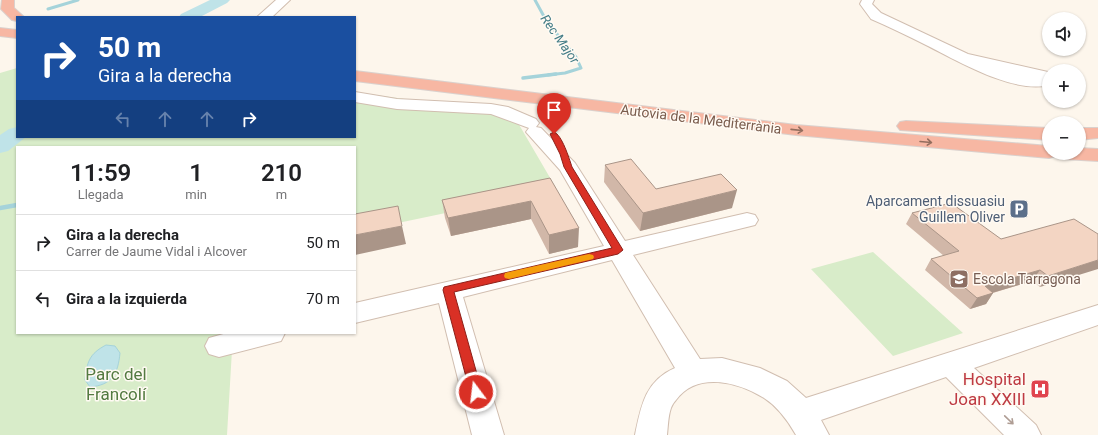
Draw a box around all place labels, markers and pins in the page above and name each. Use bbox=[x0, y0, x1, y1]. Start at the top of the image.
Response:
pin bbox=[537, 93, 571, 134]
place label: Aparcament dissuasiu Guillem Oliver bbox=[866, 193, 1005, 225]
parking icon: Aparcament dissuasiu Guillem Oliver bbox=[1008, 198, 1030, 220]
school or university icon: Escola Tarragona bbox=[948, 268, 970, 290]
place label: Escola Tarragona bbox=[973, 271, 1081, 287]
place label: Hospital Joan XXIII bbox=[949, 369, 1026, 409]
hospital icon: Hospital Joan XXIII bbox=[1029, 378, 1051, 400]

